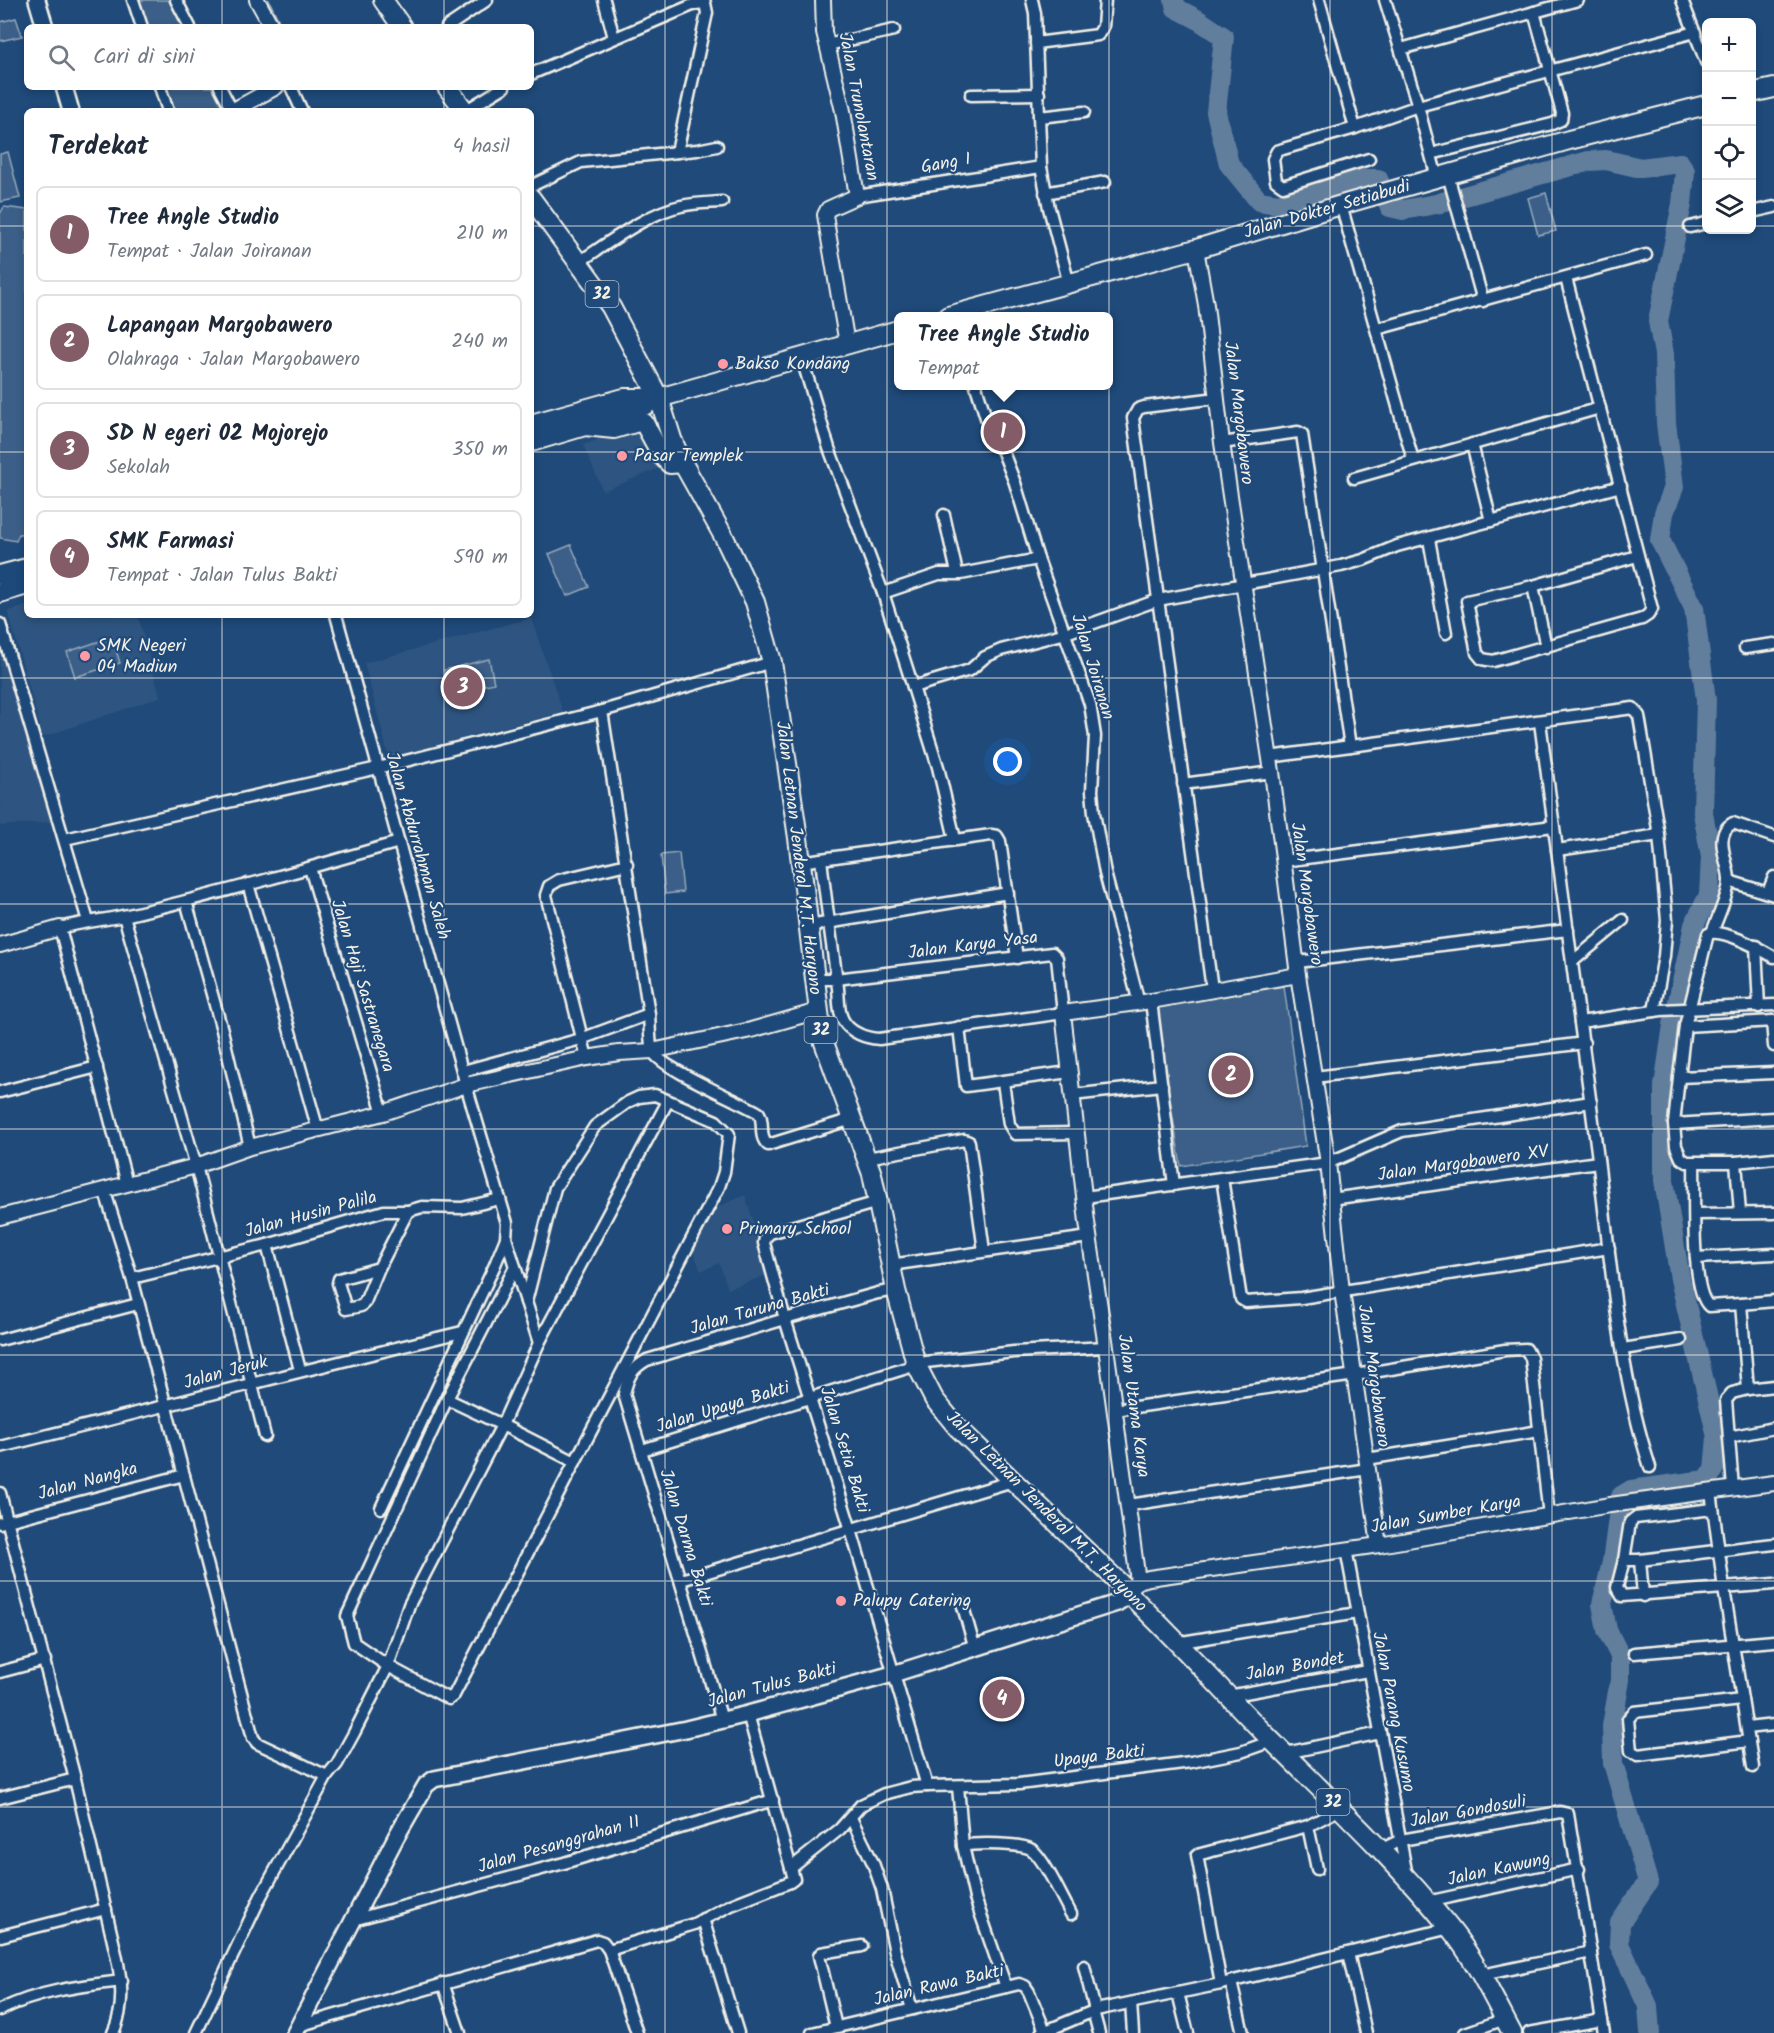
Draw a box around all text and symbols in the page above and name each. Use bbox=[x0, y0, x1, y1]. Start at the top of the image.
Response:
map controls bbox=[1702, 18, 1756, 234]
button: + bbox=[1702, 18, 1756, 72]
search box bbox=[24, 24, 534, 90]
street label: Jalan Trunolantaran bbox=[829, 30, 887, 184]
text: Cari di sini bbox=[93, 40, 194, 75]
icon: search bbox=[45, 41, 78, 74]
button: − bbox=[1702, 72, 1756, 126]
text: Terdekat bbox=[48, 126, 149, 168]
button: locate bbox=[1702, 126, 1756, 180]
text: 4 hasil bbox=[453, 131, 510, 163]
street label: Gang I bbox=[919, 145, 973, 183]
street label: Jalan Dokter Setiabudi bbox=[1240, 172, 1414, 248]
button: layers bbox=[1702, 180, 1756, 234]
text: Tree Angle Studio bbox=[107, 201, 279, 236]
text: 1 bbox=[66, 218, 73, 250]
text: 210 m bbox=[456, 218, 508, 250]
text: Tempat · Jalan Joiranan bbox=[107, 236, 312, 268]
road number: 32 bbox=[586, 281, 618, 307]
text: Lapangan Margobawero bbox=[107, 309, 332, 344]
popup bbox=[894, 312, 1113, 390]
text: Tree Angle Studio bbox=[918, 318, 1089, 353]
text: 2 bbox=[64, 326, 75, 358]
text: 240 m bbox=[451, 326, 508, 358]
street label: Jalan Margobawero bbox=[1215, 340, 1261, 486]
text: Olahraga · Jalan Margobawero bbox=[107, 344, 360, 376]
place label: Bakso Kondang bbox=[735, 350, 850, 379]
text: Tempat bbox=[918, 353, 980, 385]
marker: Bakso Kondang bbox=[716, 357, 730, 371]
pin: 1 bbox=[984, 410, 1022, 454]
text: SD N egeri 02 Mojorejo bbox=[107, 417, 328, 452]
text: 3 bbox=[64, 434, 75, 466]
text: 350 m bbox=[452, 434, 508, 466]
place label: Pasar Templek bbox=[634, 442, 744, 471]
marker: Pasar Templek bbox=[615, 449, 629, 463]
text: Sekolah bbox=[107, 452, 170, 484]
text: SMK Farmasi bbox=[107, 525, 234, 560]
text: 4 bbox=[64, 542, 75, 574]
text: 590 m bbox=[454, 542, 508, 574]
text: Tempat · Jalan Tulus Bakti bbox=[107, 560, 337, 592]
street label: Jalan Joiranan bbox=[1062, 610, 1122, 724]
place label: SMK Negeri 04 Madiun bbox=[97, 632, 187, 682]
marker: SMK Negeri 04 Madiun bbox=[78, 649, 92, 663]
pin: 3 bbox=[444, 664, 482, 710]
street label: Jalan Letnan Jenderal M.T. Haryono bbox=[767, 719, 829, 997]
your location bbox=[993, 747, 1022, 776]
street label: Jalan Abdurrahman Saleh bbox=[376, 749, 458, 943]
street label: Jalan Margobawero bbox=[1282, 821, 1330, 967]
street label: Jalan Haji Sastranegara bbox=[322, 896, 402, 1076]
street label: Jalan Karya Yasa bbox=[906, 924, 1040, 968]
road number: 32 bbox=[804, 1017, 838, 1043]
pin: 2 bbox=[1212, 1052, 1250, 1098]
street label: Jalan Margobawero XV bbox=[1376, 1137, 1552, 1190]
street label: Jalan Husin Palila bbox=[242, 1183, 380, 1247]
place label: Primary School bbox=[739, 1215, 852, 1244]
marker: Primary School bbox=[720, 1222, 734, 1236]
street label: Jalan Taruna Bakti bbox=[687, 1276, 834, 1344]
street label: Jalan Margobawero bbox=[1349, 1303, 1397, 1449]
street label: Jalan Utama Karya bbox=[1109, 1332, 1157, 1480]
street label: Jalan Jeruk bbox=[181, 1348, 272, 1398]
street label: Jalan Upaya Bakti bbox=[653, 1374, 794, 1442]
street label: Jalan Setia Bakti bbox=[811, 1383, 877, 1517]
street label: Jalan Letnan Jenderal M.T. Haryono bbox=[938, 1404, 1154, 1620]
street label: Jalan Nangka bbox=[35, 1455, 141, 1509]
street label: Jalan Darma Bakti bbox=[650, 1466, 720, 1611]
street label: Jalan Sumber Karya bbox=[1369, 1488, 1523, 1542]
place label: Palupy Catering bbox=[853, 1587, 971, 1616]
marker: Palupy Catering bbox=[834, 1594, 848, 1608]
street label: Jalan Parang Kusumo bbox=[1363, 1629, 1423, 1795]
street label: Jalan Bondet bbox=[1243, 1644, 1348, 1690]
street label: Jalan Tulus Bakti bbox=[704, 1655, 840, 1717]
pin: 4 bbox=[982, 1676, 1022, 1722]
street label: Upaya Bakti bbox=[1052, 1737, 1147, 1777]
street label: Jalan Gondosuli bbox=[1408, 1787, 1529, 1836]
road number: 32 bbox=[1316, 1789, 1350, 1815]
street label: Jalan Pesanggrahan II bbox=[474, 1808, 644, 1882]
street label: Jalan Kawung bbox=[1445, 1845, 1553, 1895]
street label: Jalan Rawa Bakti bbox=[871, 1957, 1008, 2015]

